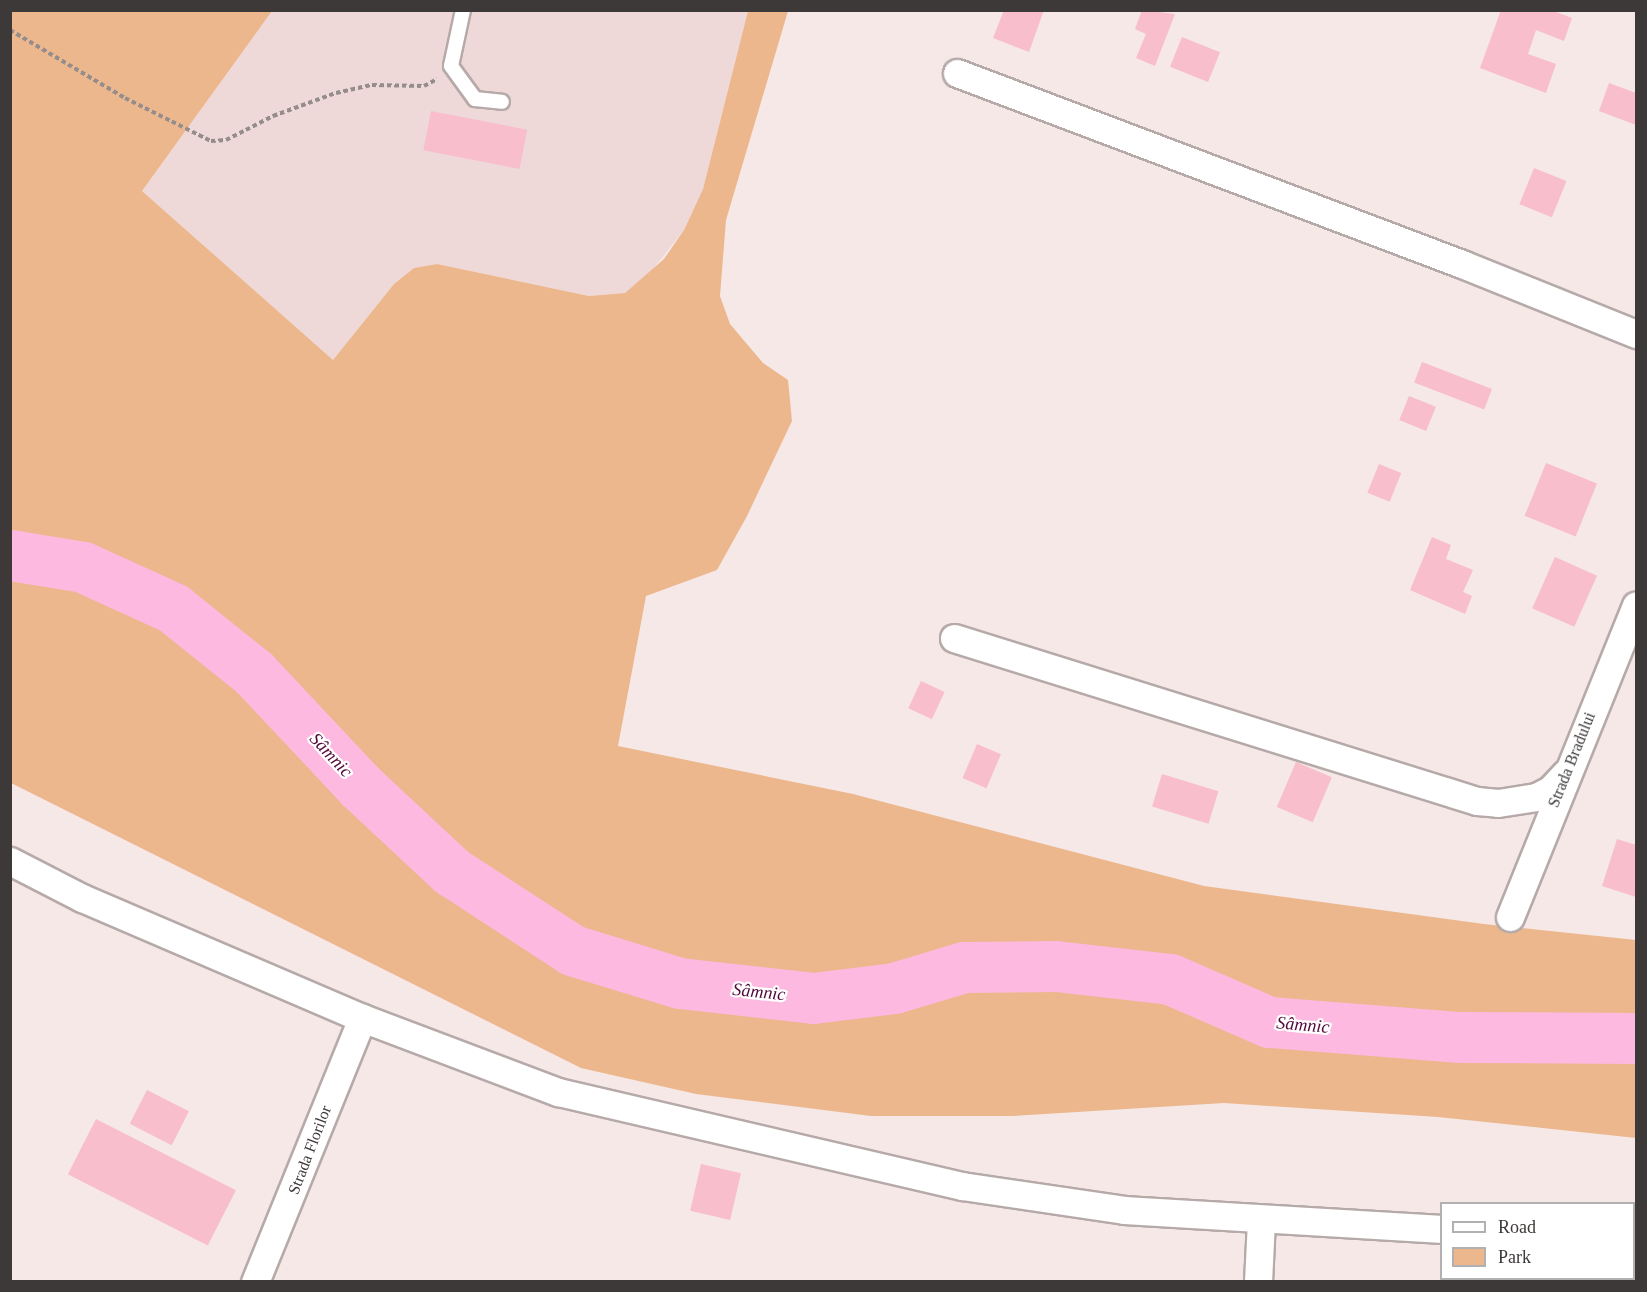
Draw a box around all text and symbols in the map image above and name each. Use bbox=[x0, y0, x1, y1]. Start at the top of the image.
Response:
street label: Strada Bradului bbox=[1544, 710, 1600, 810]
water label: Sâmnic bbox=[305, 728, 357, 782]
water label: Sâmnic bbox=[732, 978, 786, 1006]
water label: Sâmnic bbox=[1276, 1012, 1330, 1038]
street label: Strada Florilor bbox=[284, 1103, 336, 1197]
legend bbox=[1440, 1202, 1635, 1280]
text: Road bbox=[1498, 1217, 1536, 1237]
text: Park bbox=[1498, 1247, 1531, 1267]

